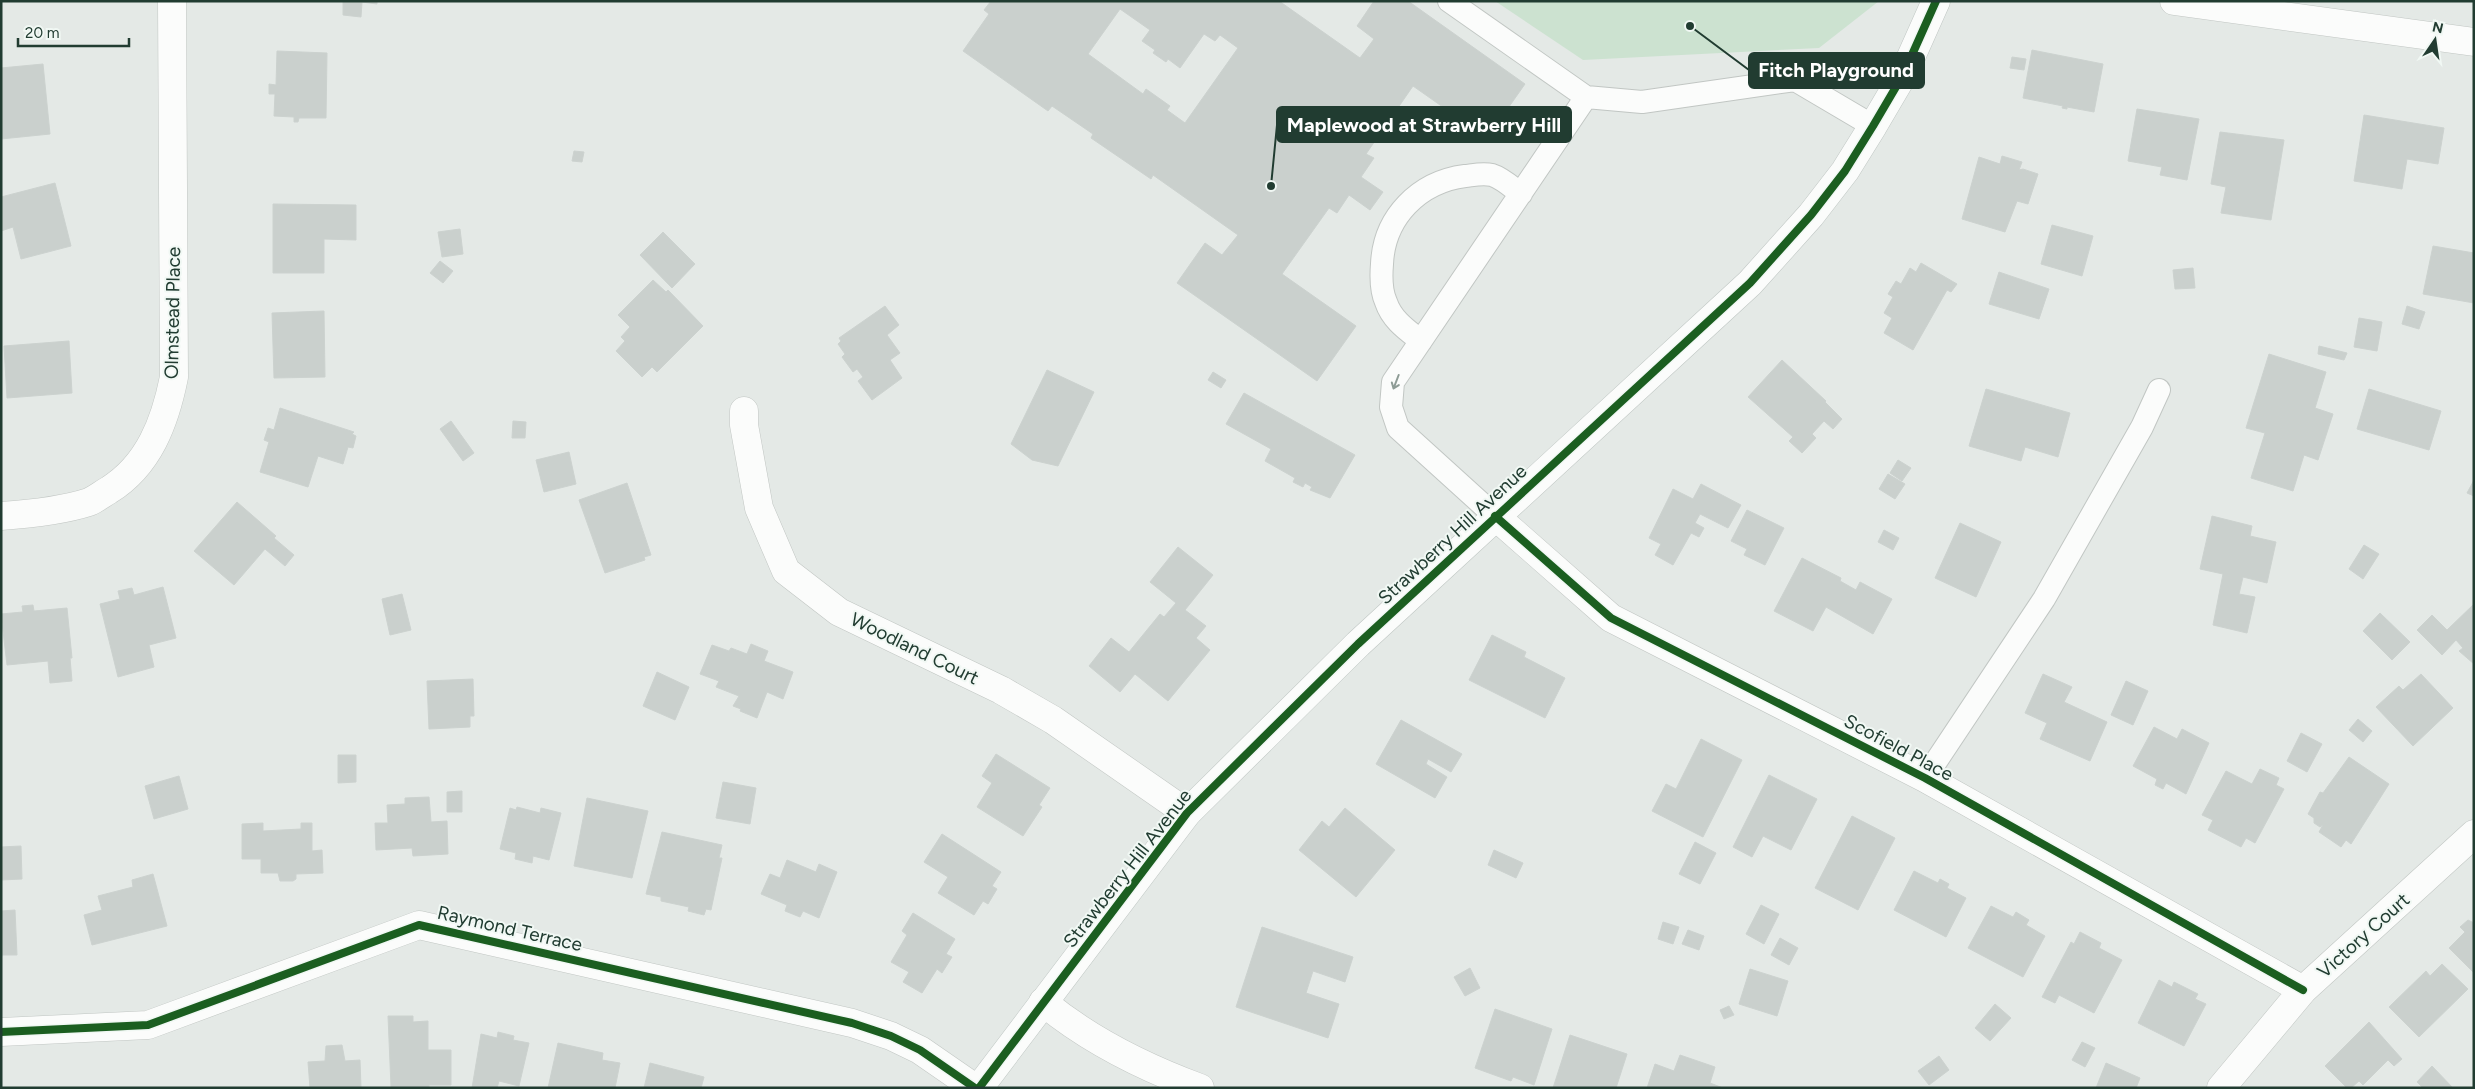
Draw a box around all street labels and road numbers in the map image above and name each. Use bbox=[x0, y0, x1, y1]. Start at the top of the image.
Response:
street label: Olmstead Place bbox=[160, 247, 185, 379]
street label: Strawberry Hill Avenue bbox=[1373, 460, 1531, 609]
street label: Woodland Court bbox=[847, 607, 983, 689]
street label: Scofield Place bbox=[1840, 709, 1957, 786]
street label: Strawberry Hill Avenue bbox=[1058, 784, 1196, 952]
street label: Victory Court bbox=[2313, 888, 2414, 983]
street label: Raymond Terrace bbox=[435, 901, 585, 956]

